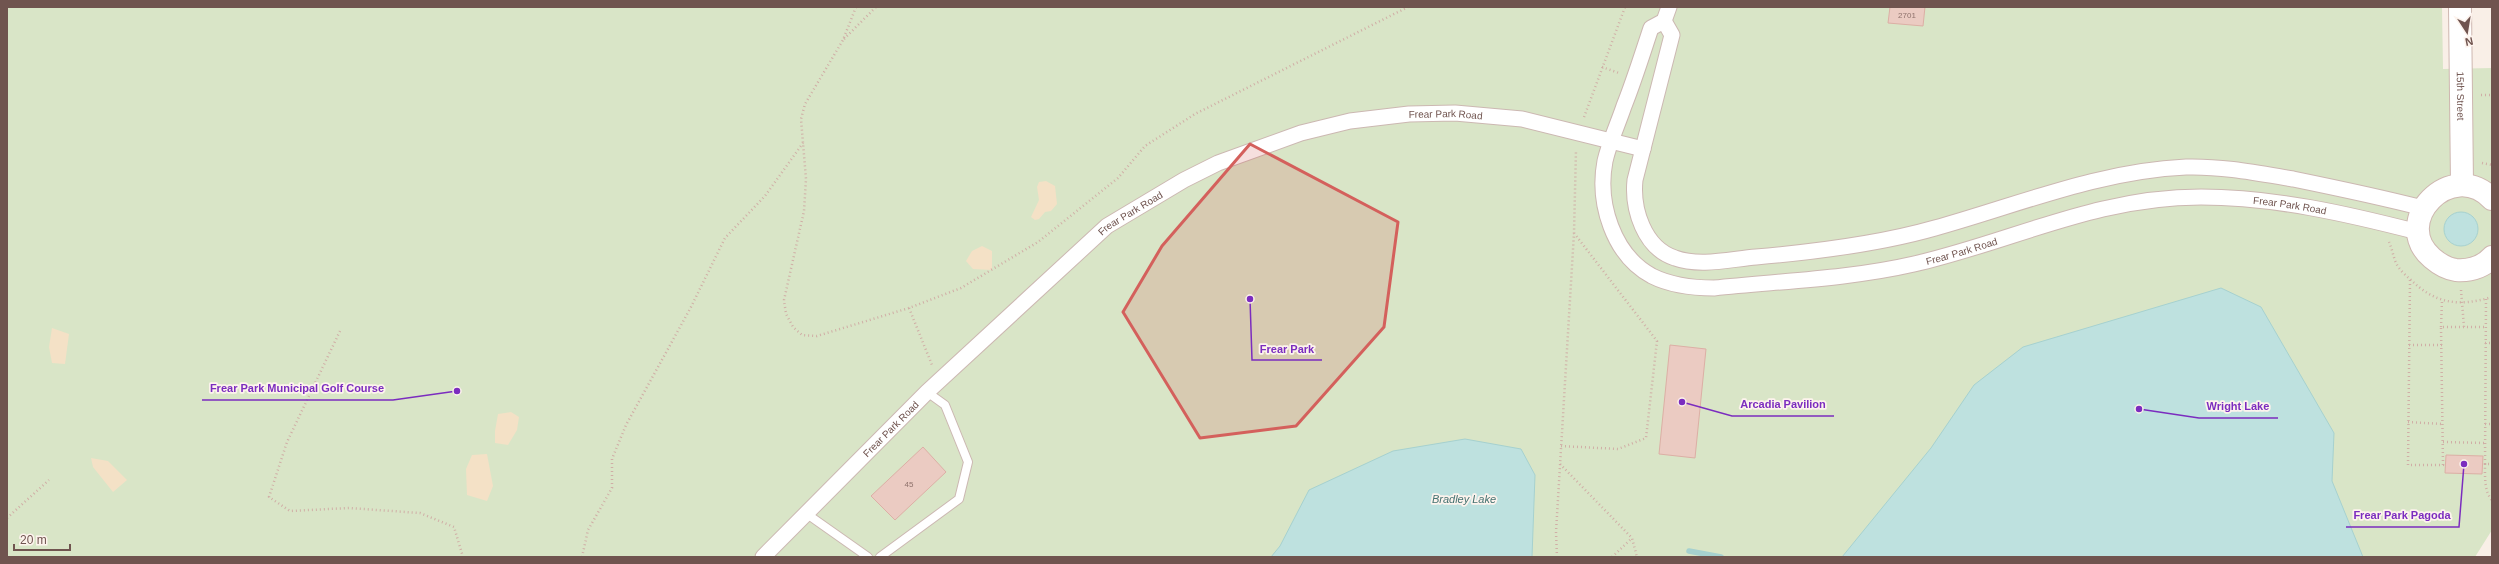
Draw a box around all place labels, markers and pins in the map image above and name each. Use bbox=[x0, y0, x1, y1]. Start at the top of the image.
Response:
callout: Frear Park bbox=[1252, 337, 1322, 360]
callout: Frear Park Municipal Golf Course bbox=[202, 377, 393, 400]
callout: Arcadia Pavilion bbox=[1732, 393, 1834, 416]
callout: Wright Lake bbox=[2199, 395, 2278, 418]
callout: Frear Park Pagoda bbox=[2346, 504, 2459, 527]

